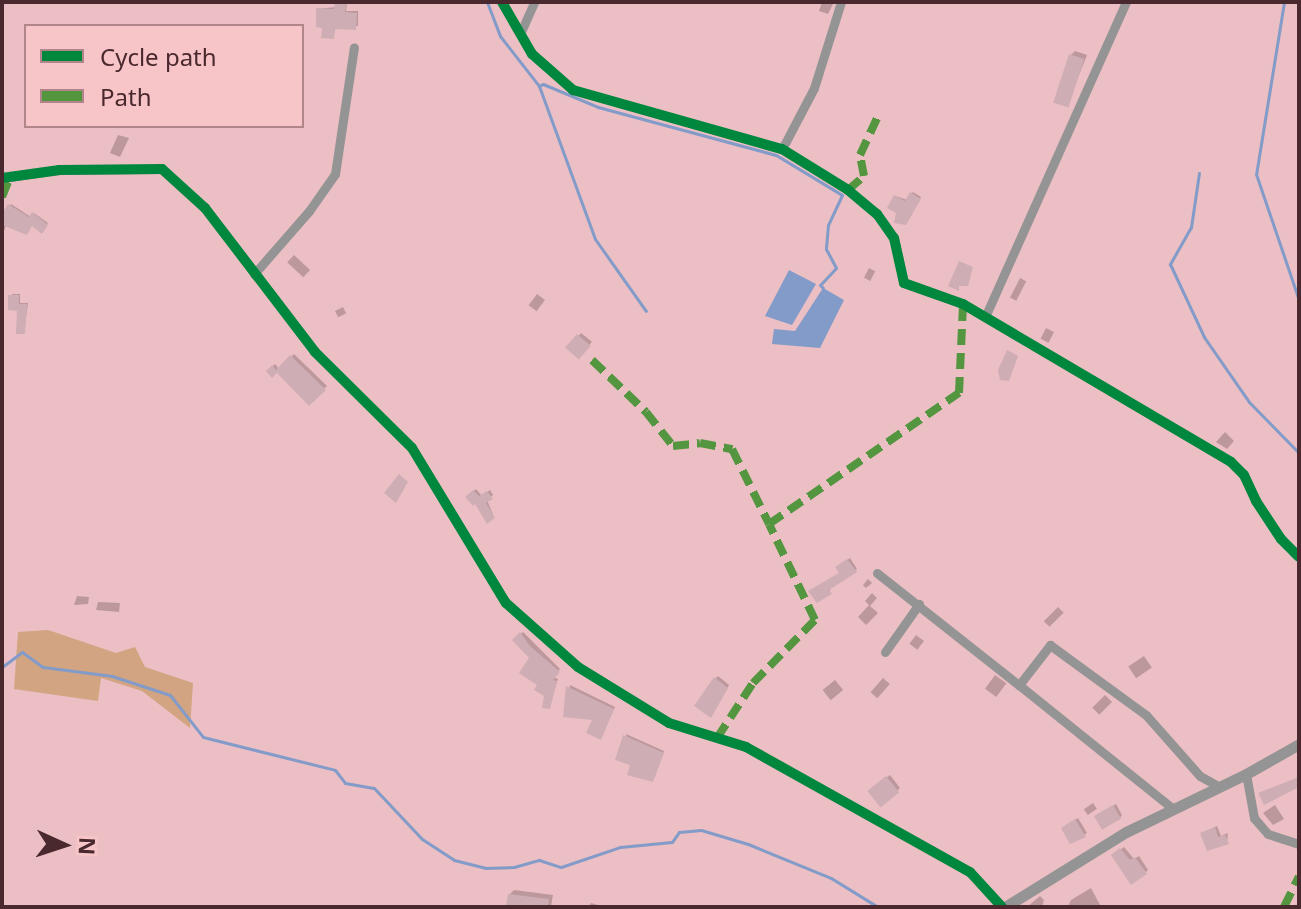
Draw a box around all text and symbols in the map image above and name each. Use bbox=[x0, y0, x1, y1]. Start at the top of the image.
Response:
legend bbox=[24, 24, 304, 128]
text: Cycle path bbox=[100, 40, 217, 73]
text: Path bbox=[100, 80, 151, 113]
north arrow bbox=[24, 805, 104, 885]
text: N bbox=[73, 837, 103, 856]

